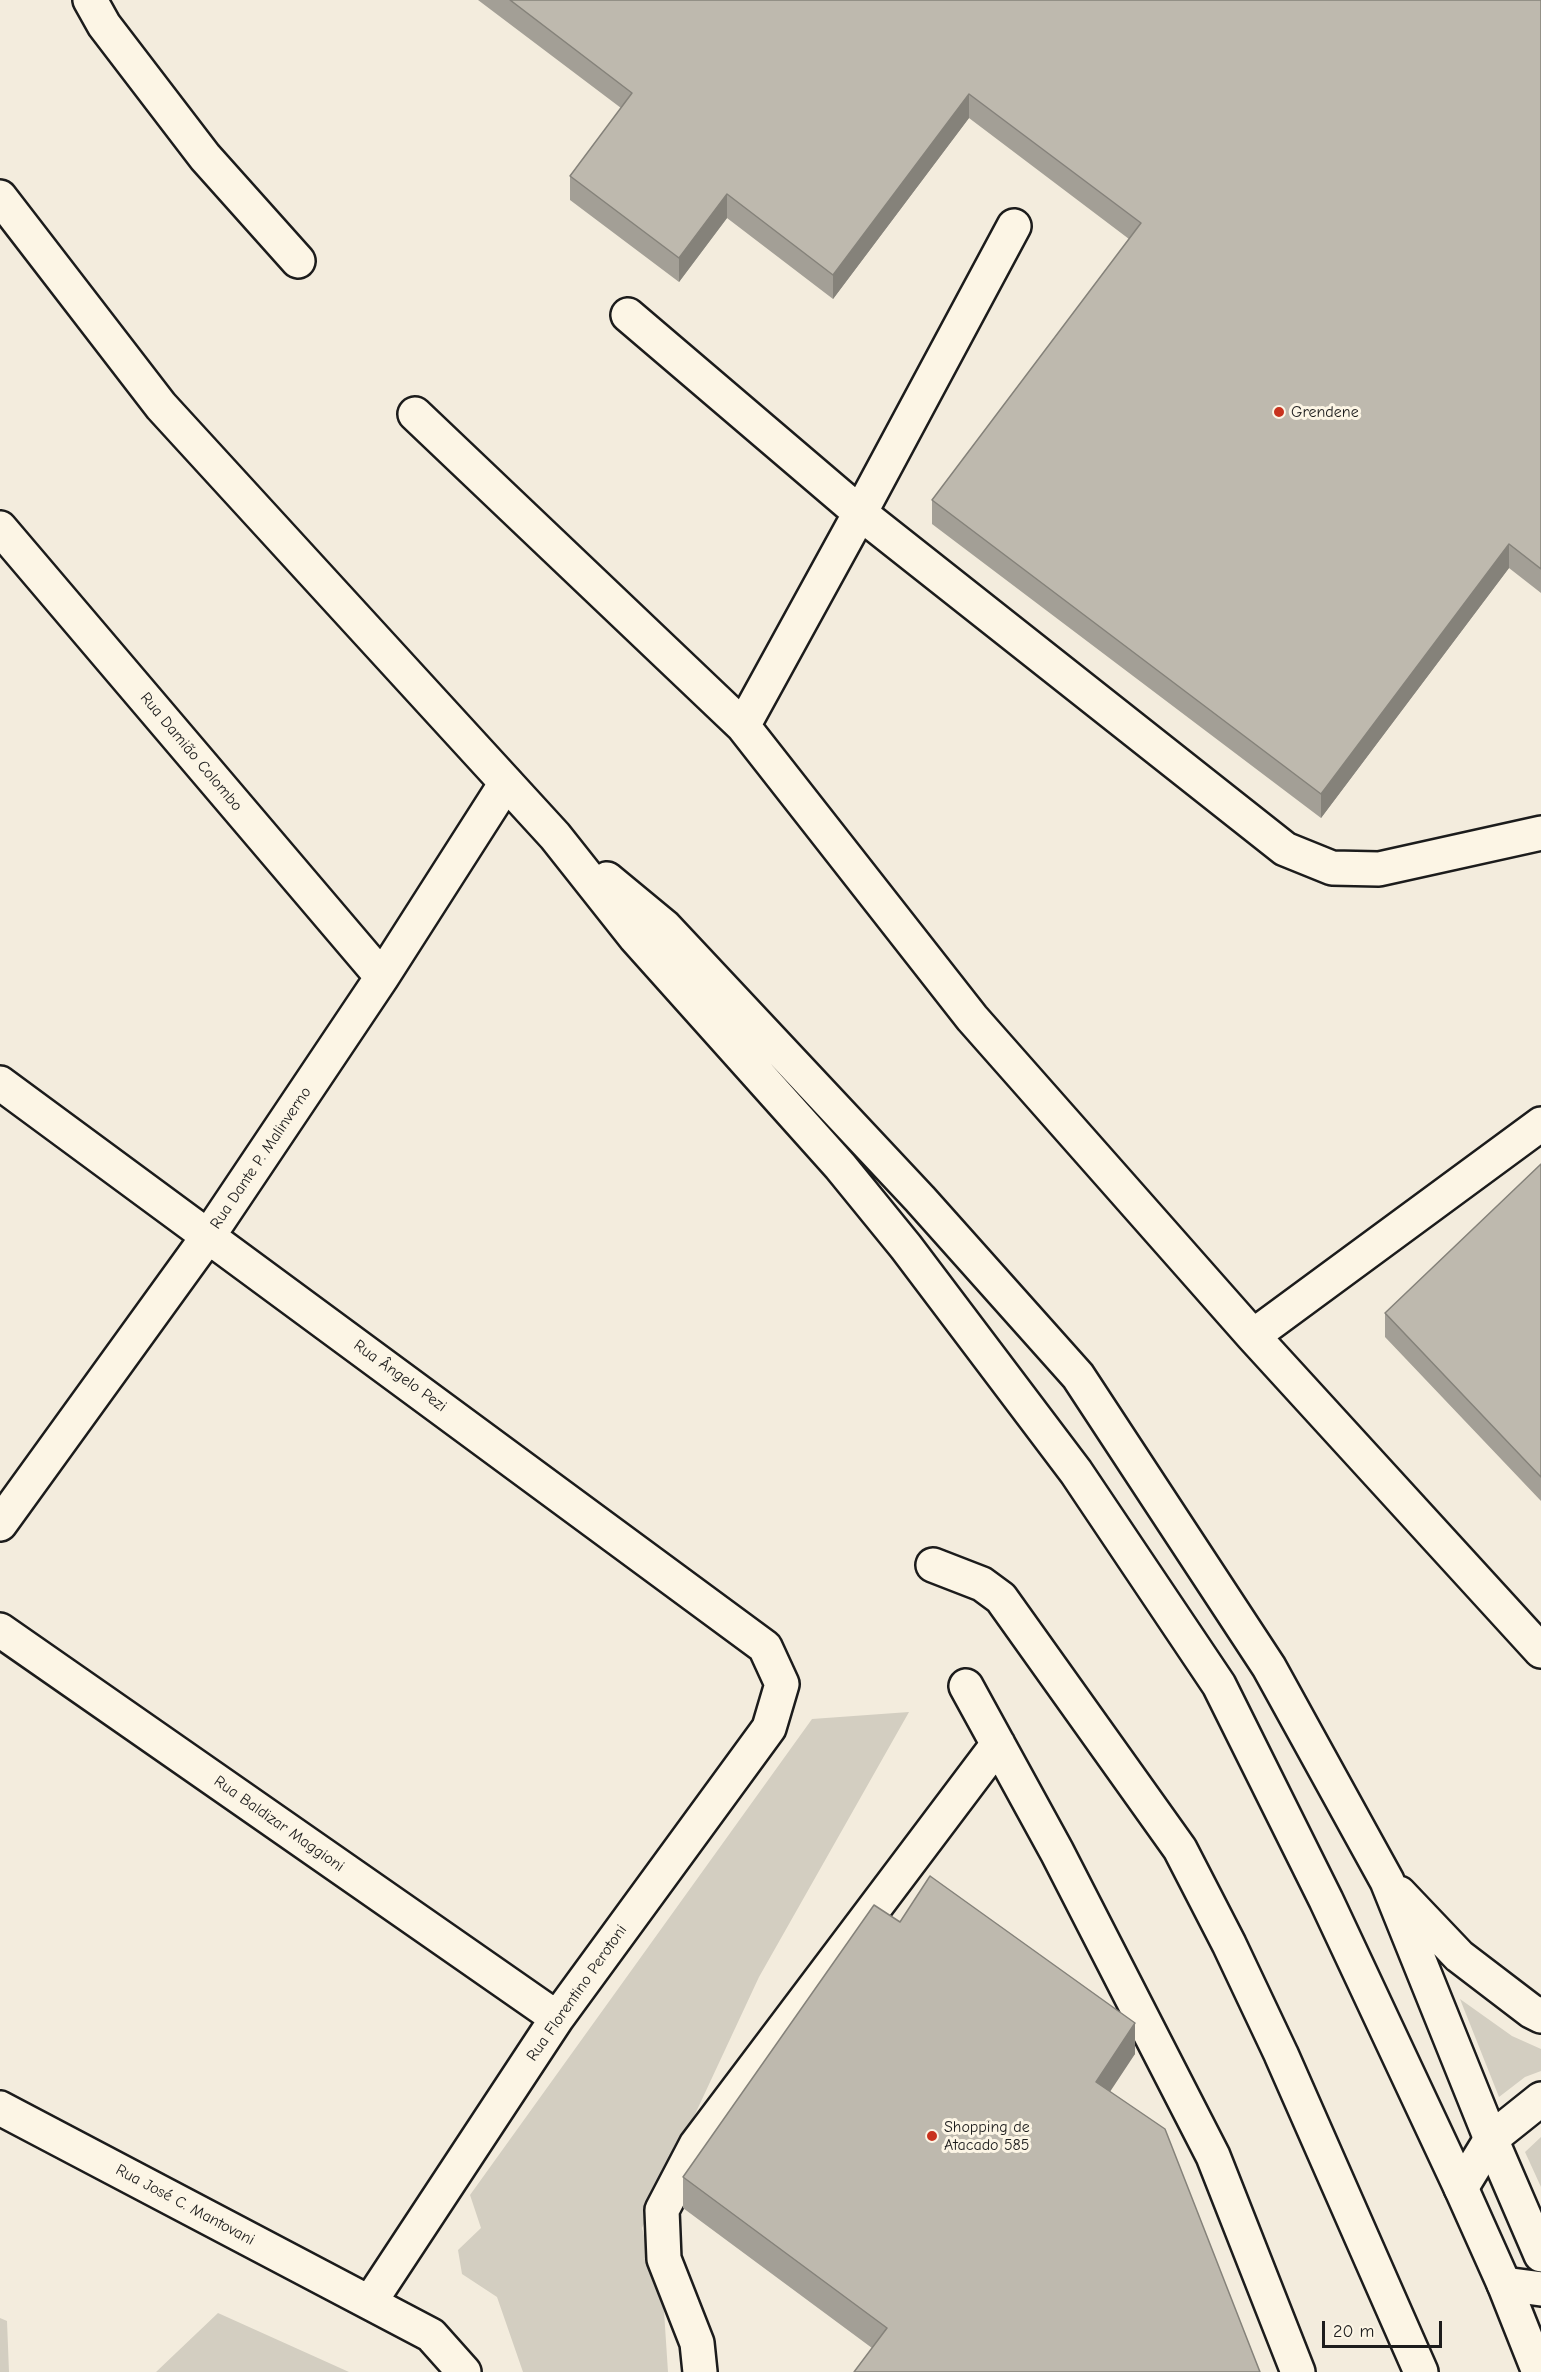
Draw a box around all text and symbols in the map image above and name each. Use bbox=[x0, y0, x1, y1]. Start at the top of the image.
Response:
place label: Grendene bbox=[1291, 402, 1359, 422]
marker: Grendene bbox=[1272, 405, 1286, 419]
street label: Rua Damião Colombo bbox=[136, 689, 246, 815]
street label: Rua Dante P. Malinverno bbox=[206, 1083, 316, 1233]
street label: Rua Ângelo Pezi bbox=[350, 1336, 450, 1416]
street label: Rua Baldizar Maggioni bbox=[210, 1772, 348, 1876]
street label: Rua Florentino Perotoni bbox=[523, 1921, 631, 2065]
place label: Shopping de Atacado 585 bbox=[944, 2117, 1030, 2155]
marker: Shopping de Atacado 585 bbox=[925, 2129, 939, 2143]
street label: Rua José C. Mantovani bbox=[112, 2160, 258, 2250]
scale bar bbox=[1325, 2309, 1445, 2347]
text: 20 m bbox=[1333, 2321, 1374, 2342]

